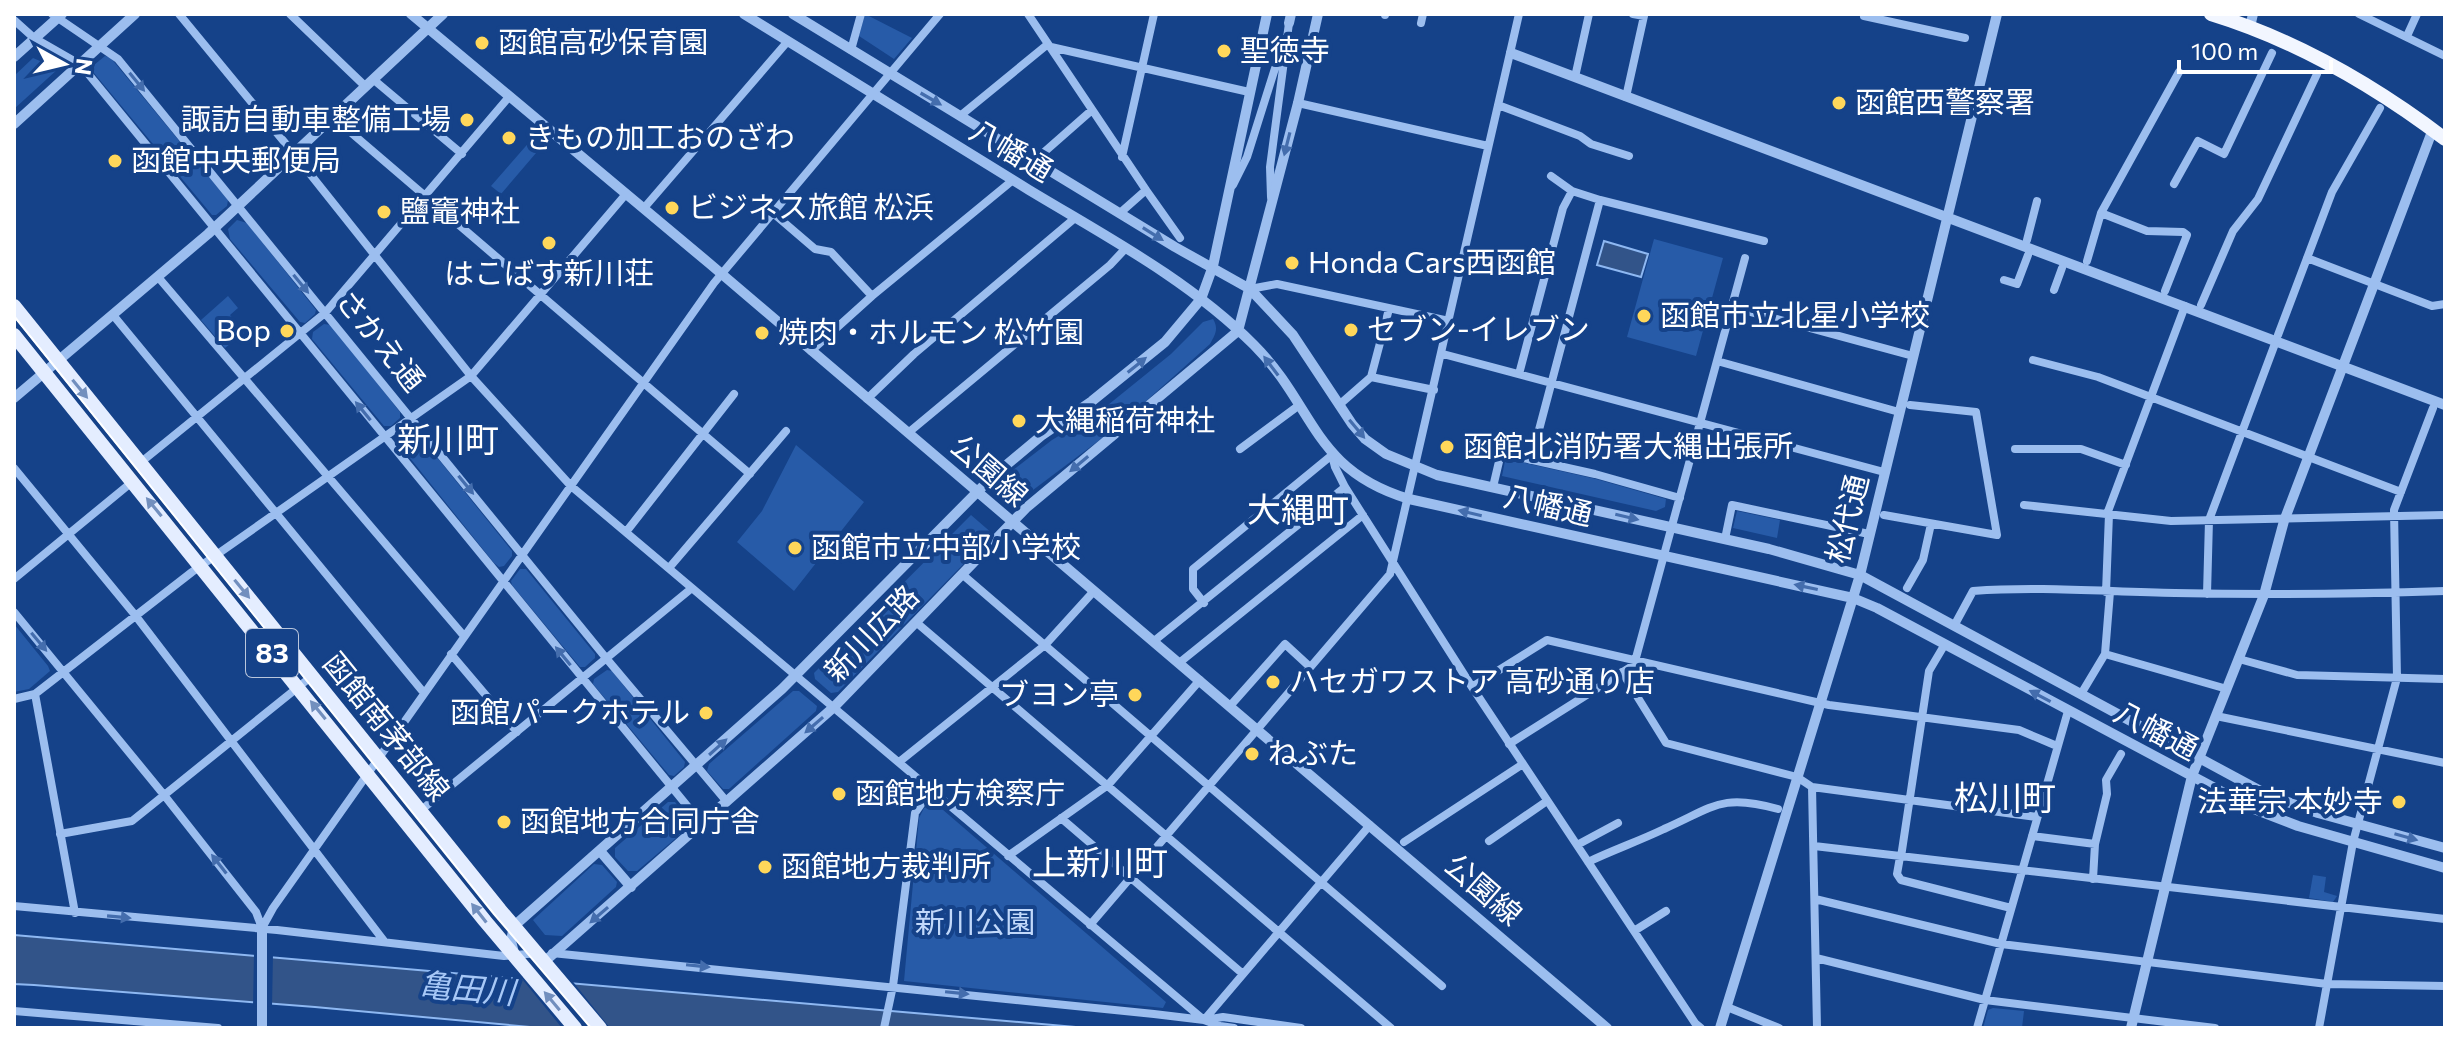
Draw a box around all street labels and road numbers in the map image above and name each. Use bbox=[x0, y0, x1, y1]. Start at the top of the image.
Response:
street label: 八幡通 bbox=[964, 110, 1060, 188]
street label: さかえ通 bbox=[330, 281, 434, 398]
street label: 公園線 bbox=[945, 426, 1037, 513]
street label: 松代通 bbox=[1817, 470, 1874, 567]
street label: 八幡通 bbox=[1501, 475, 1597, 532]
street label: 新川広路 bbox=[815, 576, 925, 688]
road number: 83 bbox=[246, 629, 298, 677]
street label: 函館南茅部線 bbox=[317, 644, 459, 807]
street label: 八幡通 bbox=[2109, 691, 2206, 766]
street label: 公園線 bbox=[1439, 845, 1531, 932]

